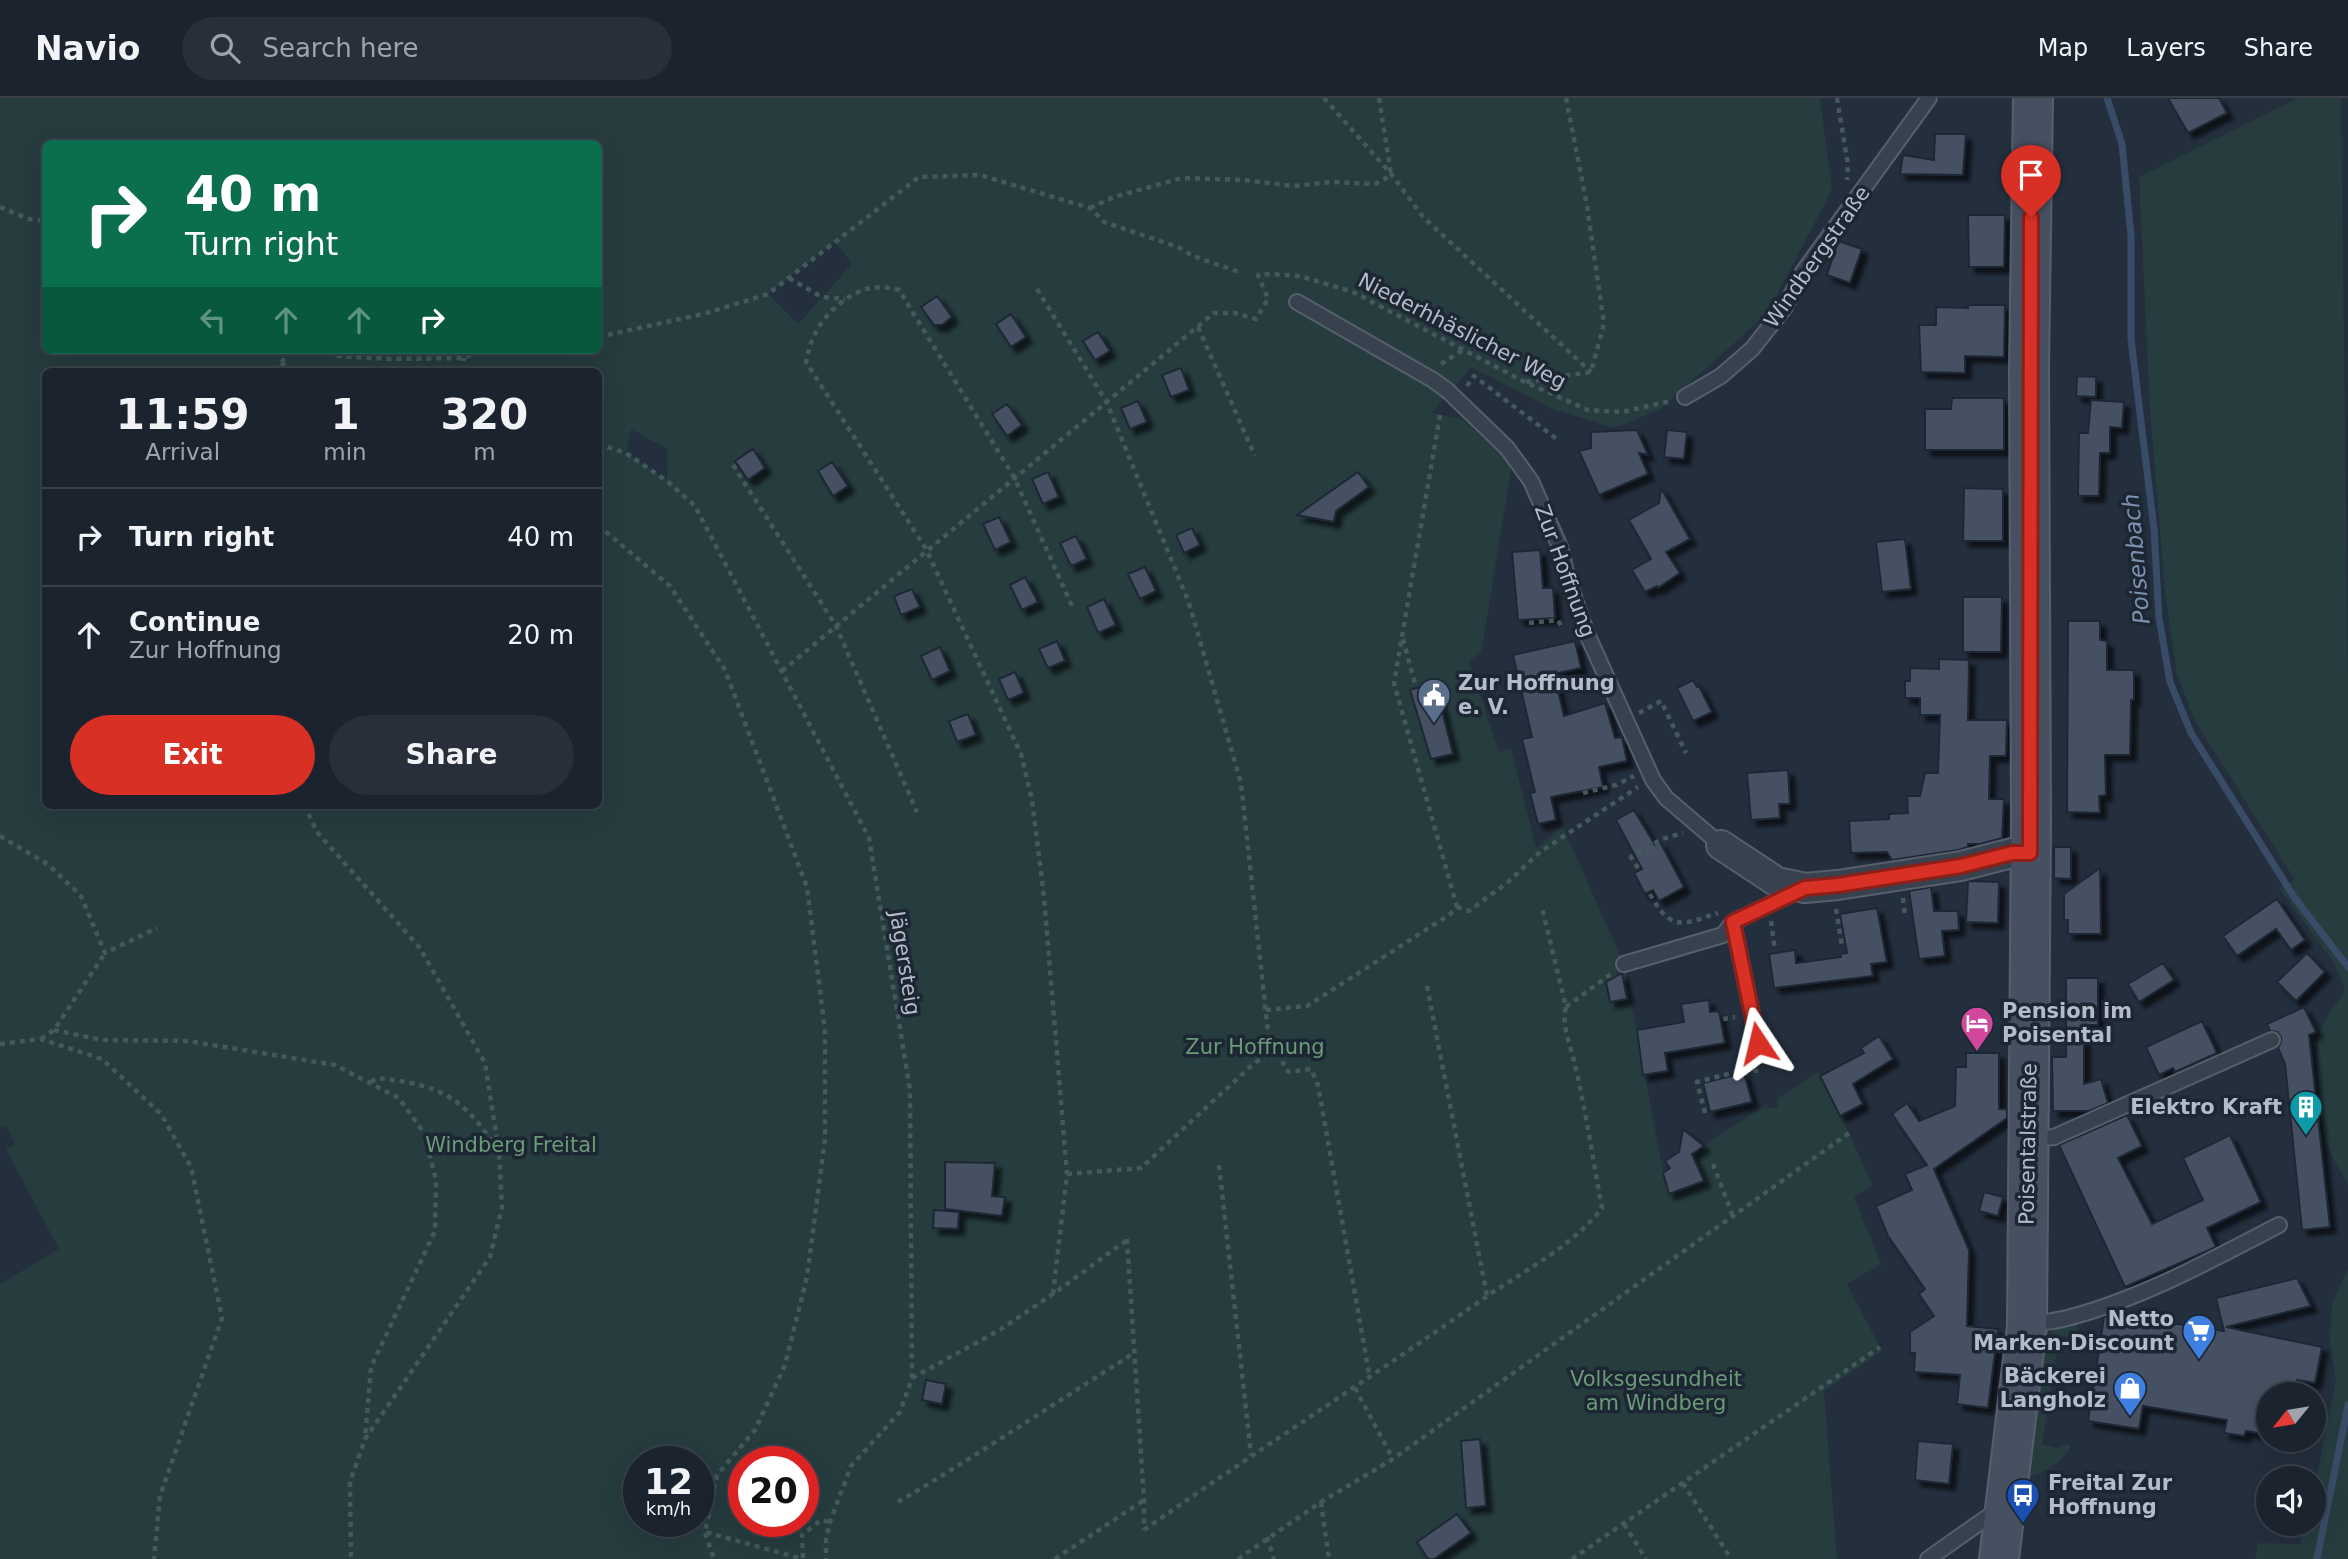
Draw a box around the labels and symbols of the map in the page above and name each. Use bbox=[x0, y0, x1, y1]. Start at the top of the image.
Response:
pin bbox=[2001, 145, 2061, 217]
street label: Windbergstraße bbox=[1759, 182, 1875, 332]
street label: Niederhhäslicher Weg bbox=[1354, 268, 1570, 394]
water label: Poisenbach bbox=[2117, 493, 2155, 625]
street label: Zur Hoffnung bbox=[1530, 501, 1600, 641]
place label: Zur Hoffnung e. V. bbox=[1458, 671, 1615, 719]
public building icon: Zur Hoffnung e. V. bbox=[1415, 676, 1453, 725]
street label: Jägersteig bbox=[885, 907, 925, 1017]
place label: Pension im Poisental bbox=[2002, 999, 2132, 1047]
hotel icon: Pension im Poisental bbox=[1958, 1004, 1996, 1053]
position arrow bbox=[1721, 1006, 1795, 1080]
park label: Zur Hoffnung bbox=[1185, 1035, 1325, 1059]
street label: Poisentalstraße bbox=[2015, 1063, 2041, 1225]
building icon: Elektro Kraft bbox=[2287, 1088, 2325, 1137]
place label: Elektro Kraft bbox=[2130, 1095, 2282, 1119]
park label: Windberg Freital bbox=[425, 1133, 597, 1157]
place label: Netto Marken-Discount bbox=[1973, 1307, 2174, 1355]
supermarket icon: Netto Marken-Discount bbox=[2180, 1312, 2218, 1361]
place label: Bäckerei Langholz bbox=[2000, 1364, 2106, 1412]
park label: Volksgesundheit am Windberg bbox=[1570, 1367, 1742, 1415]
shop icon: Bäckerei Langholz bbox=[2111, 1369, 2149, 1418]
north arrow bbox=[2256, 1382, 2326, 1452]
speed limit sign: 20 bbox=[728, 1446, 819, 1537]
place label: Freital Zur Hoffnung bbox=[2048, 1471, 2173, 1519]
bus stop icon: Freital Zur Hoffnung bbox=[2004, 1476, 2042, 1525]

